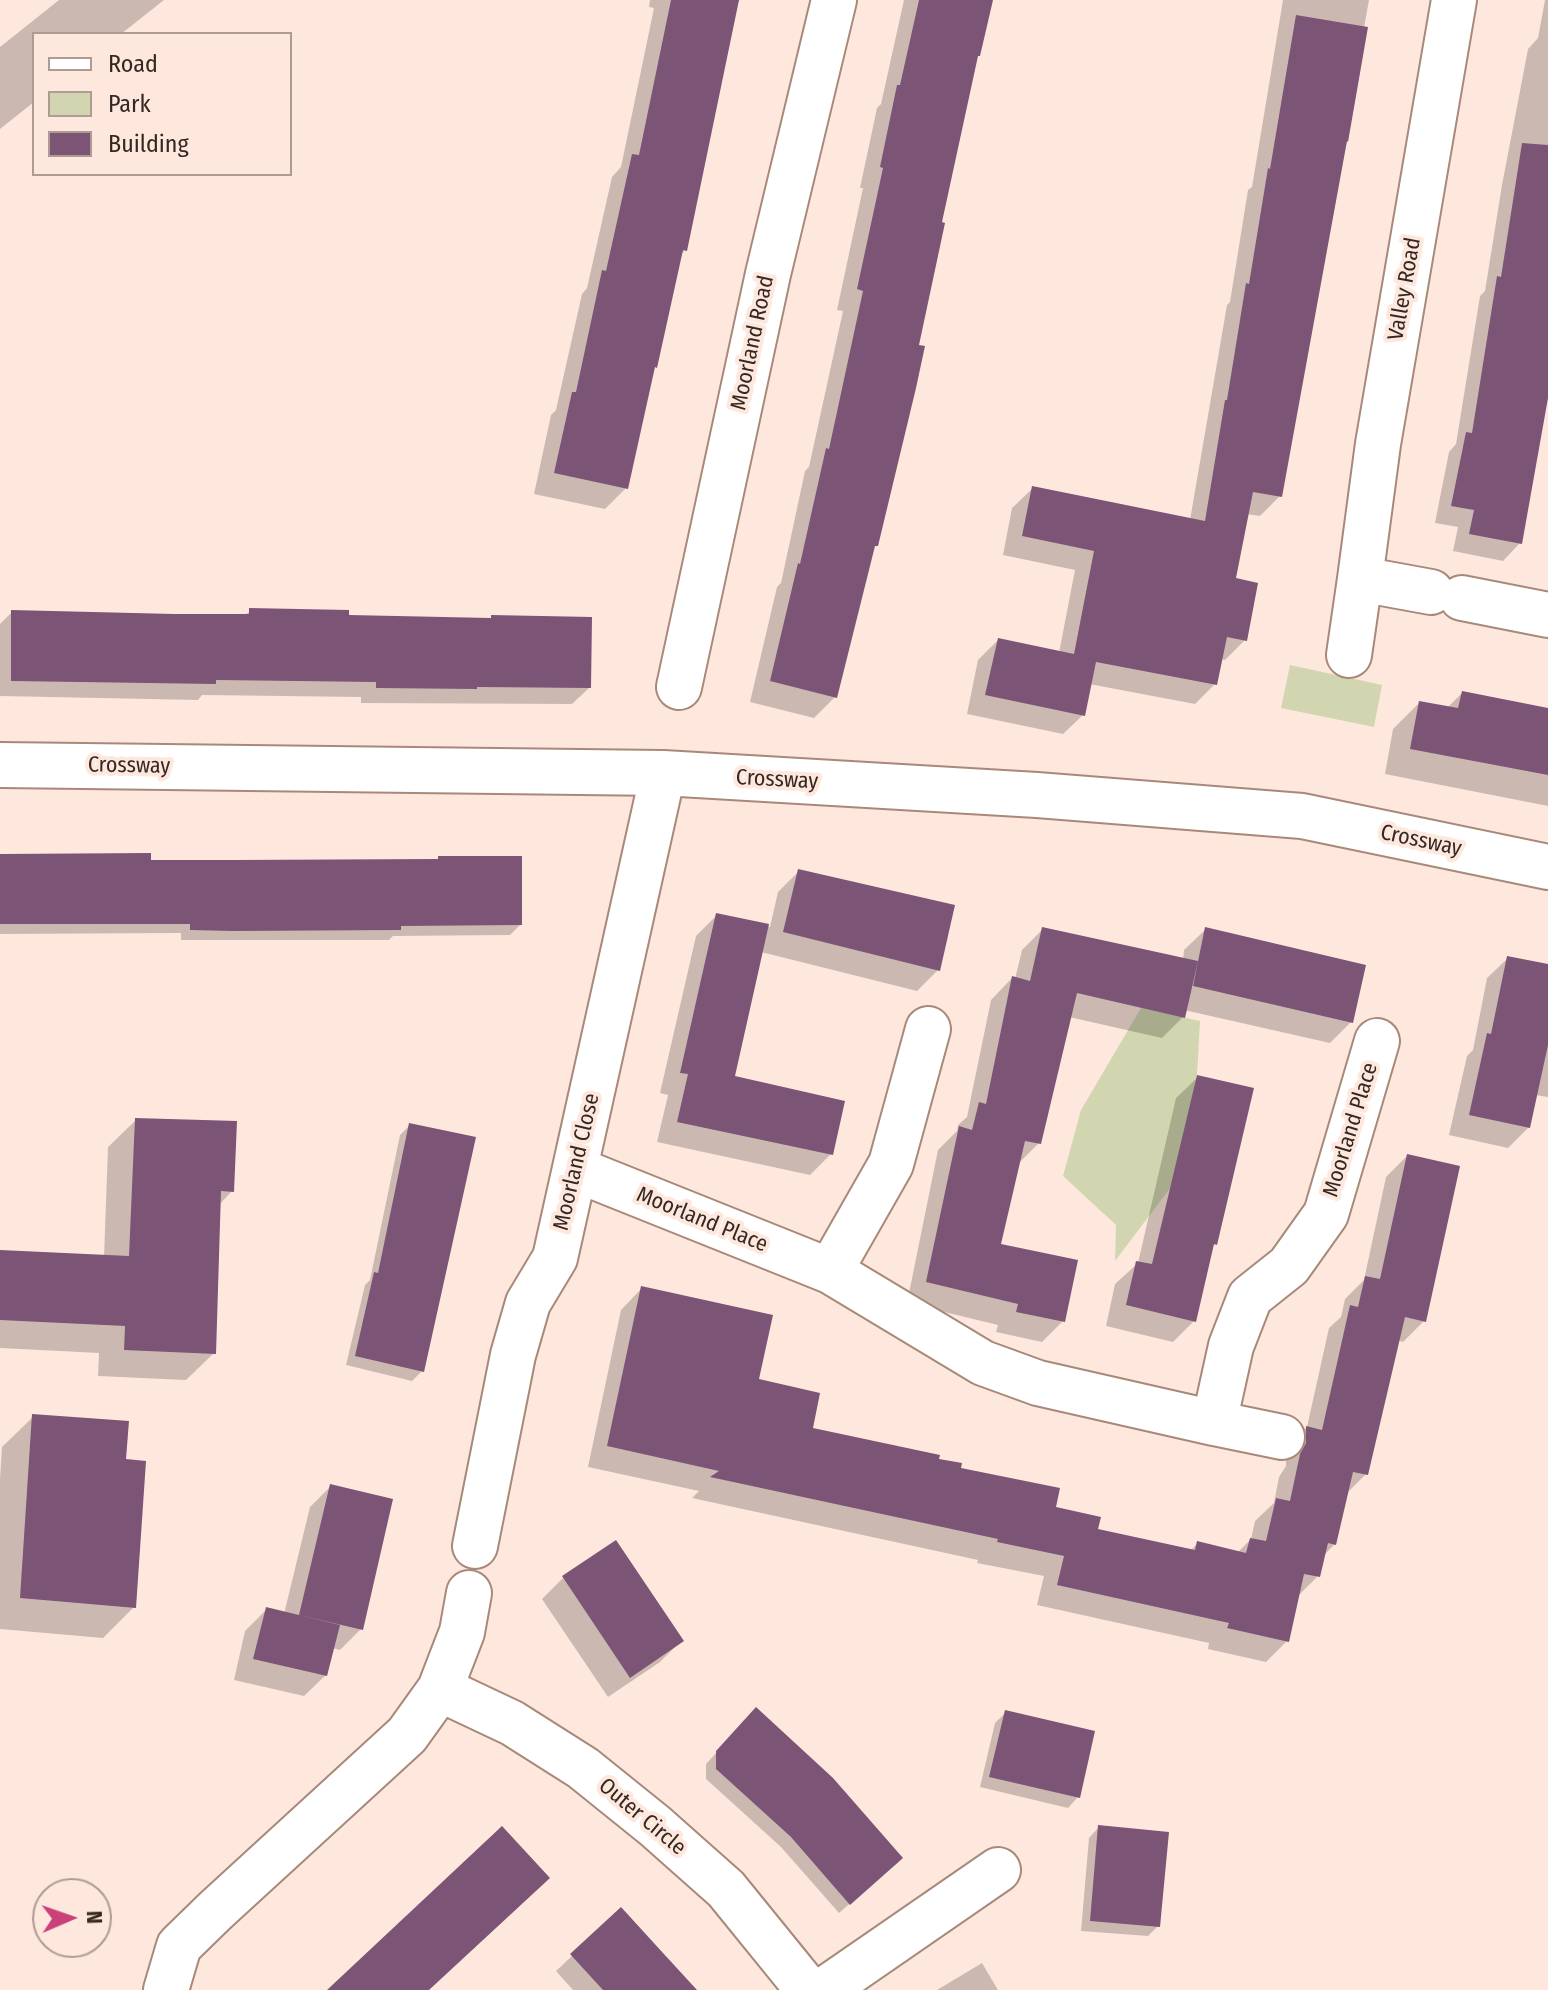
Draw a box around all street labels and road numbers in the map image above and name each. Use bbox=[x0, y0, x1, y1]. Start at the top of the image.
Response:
street label: Valley Road bbox=[1383, 236, 1427, 342]
street label: Moorland Road bbox=[726, 273, 780, 413]
street label: Crossway bbox=[88, 752, 170, 780]
street label: Crossway bbox=[735, 765, 819, 795]
street label: Crossway bbox=[1378, 820, 1464, 862]
street label: Moorland Place bbox=[1318, 1060, 1384, 1200]
street label: Moorland Close bbox=[548, 1091, 606, 1233]
street label: Moorland Place bbox=[633, 1182, 771, 1258]
street label: Outer Circle bbox=[593, 1773, 691, 1861]

